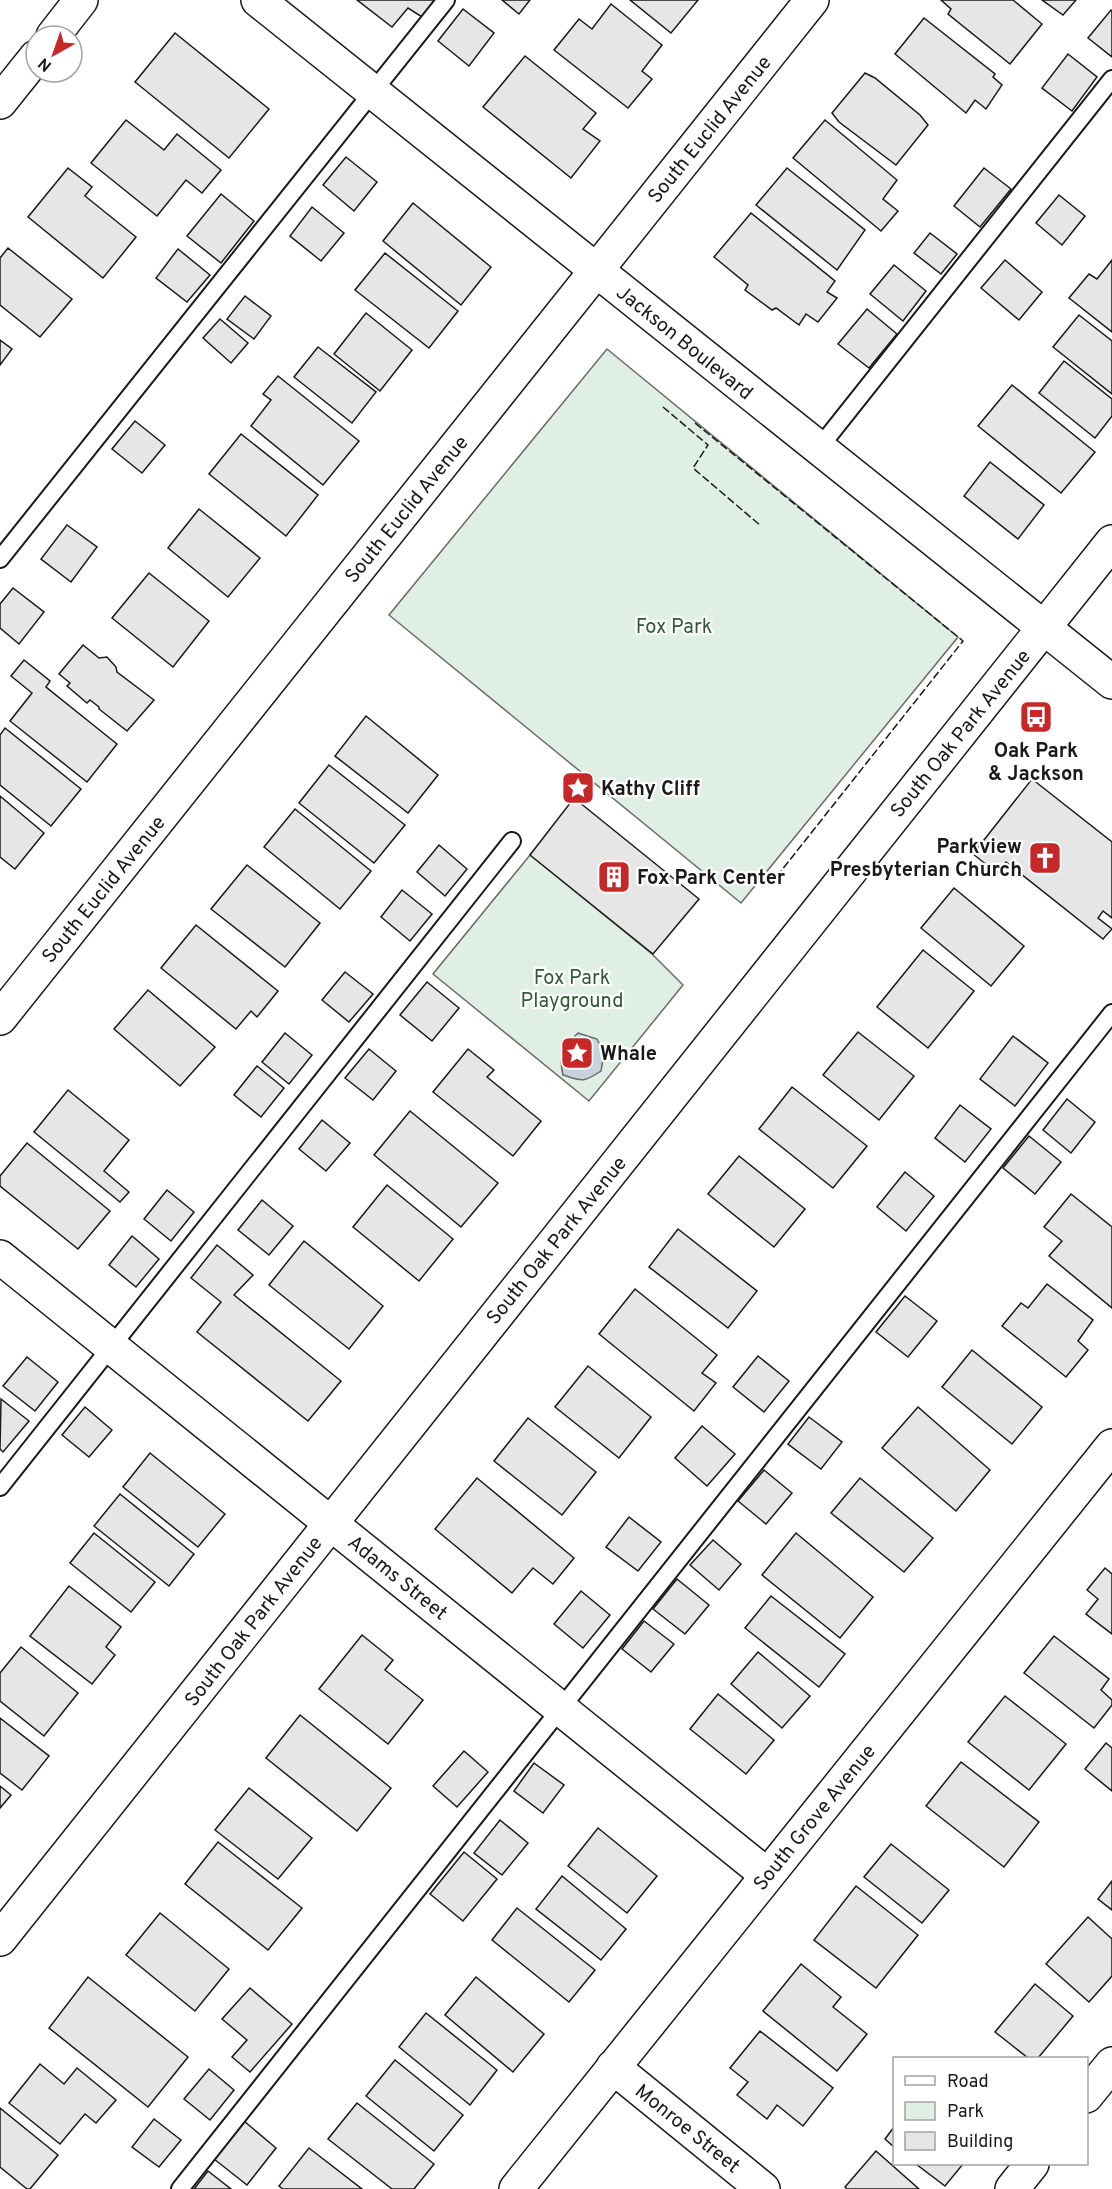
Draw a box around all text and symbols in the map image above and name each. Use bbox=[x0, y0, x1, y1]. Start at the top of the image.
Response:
north arrow bbox=[24, 24, 84, 84]
street label: South Euclid Avenue bbox=[643, 51, 778, 209]
text: N bbox=[35, 53, 56, 75]
street label: Jackson Boulevard bbox=[610, 280, 757, 407]
street label: South Euclid Avenue bbox=[340, 431, 475, 589]
park label: Fox Park bbox=[636, 615, 712, 641]
street label: South Oak Park Avenue bbox=[886, 645, 1038, 824]
bus stop icon: Oak Park & Jackson bbox=[1018, 699, 1054, 735]
place label: Oak Park & Jackson bbox=[988, 739, 1084, 788]
place icon: Kathy Cliff bbox=[560, 770, 596, 806]
place label: Kathy Cliff bbox=[601, 777, 700, 803]
street label: South Euclid Avenue bbox=[37, 811, 172, 969]
place label: Parkview Presbyterian Church bbox=[830, 835, 1022, 884]
church icon: Parkview Presbyterian Church bbox=[1027, 840, 1063, 876]
building icon: Fox Park Center bbox=[596, 859, 632, 895]
place label: Fox Park Center bbox=[637, 866, 786, 892]
park label: Fox Park Playground bbox=[521, 966, 623, 1015]
place icon: Whale bbox=[559, 1035, 595, 1071]
place label: Whale bbox=[600, 1042, 657, 1068]
street label: South Oak Park Avenue bbox=[482, 1152, 634, 1331]
street label: Adams Street bbox=[341, 1530, 452, 1627]
street label: South Oak Park Avenue bbox=[180, 1532, 329, 1713]
street label: South Grove Avenue bbox=[749, 1740, 883, 1897]
legend bbox=[893, 2057, 1088, 2165]
text: Road bbox=[947, 2071, 989, 2094]
street label: Monroe Street bbox=[629, 2079, 745, 2180]
text: Park bbox=[947, 2101, 984, 2124]
text: Building bbox=[947, 2131, 1013, 2154]

